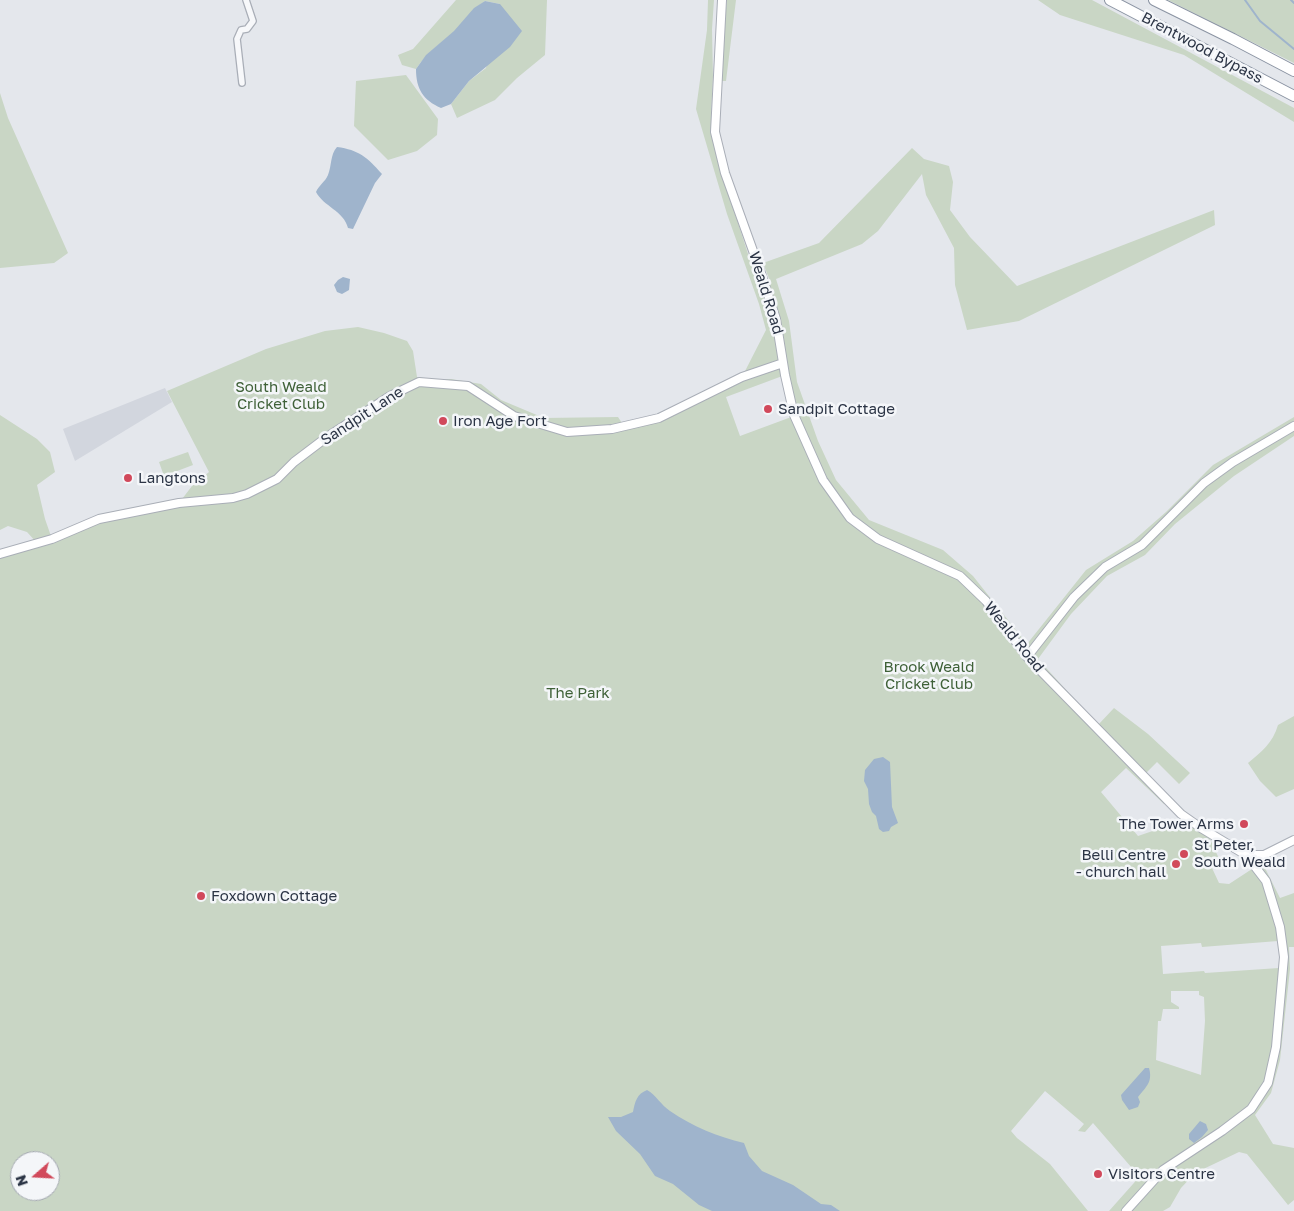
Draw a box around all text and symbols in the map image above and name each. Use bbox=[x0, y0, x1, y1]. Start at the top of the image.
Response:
street label: Brentwood Bypass bbox=[1138, 8, 1266, 88]
street label: Weald Road bbox=[745, 250, 787, 336]
park label: South Weald Cricket Club bbox=[235, 378, 327, 413]
street label: Sandpit Lane bbox=[317, 383, 407, 449]
place label: Sandpit Cottage bbox=[778, 400, 895, 418]
marker: Sandpit Cottage bbox=[762, 403, 774, 415]
place label: Iron Age Fort bbox=[453, 412, 547, 430]
marker: Iron Age Fort bbox=[437, 415, 449, 427]
place label: Langtons bbox=[138, 469, 206, 487]
marker: Langtons bbox=[122, 472, 134, 484]
street label: Weald Road bbox=[980, 598, 1048, 676]
park label: Brook Weald Cricket Club bbox=[884, 658, 974, 693]
park label: The Park bbox=[546, 684, 610, 702]
place label: The Tower Arms bbox=[1119, 815, 1234, 833]
marker: The Tower Arms bbox=[1238, 818, 1250, 830]
place label: St Peter, South Weald bbox=[1194, 836, 1285, 871]
place label: Belli Centre - church hall bbox=[1076, 846, 1166, 881]
marker: St Peter, South Weald bbox=[1178, 848, 1190, 860]
marker: Belli Centre - church hall bbox=[1170, 858, 1182, 870]
place label: Foxdown Cottage bbox=[211, 887, 337, 905]
marker: Foxdown Cottage bbox=[195, 890, 207, 902]
north arrow bbox=[10, 1151, 60, 1201]
place label: Visitors Centre bbox=[1108, 1165, 1215, 1183]
marker: Visitors Centre bbox=[1092, 1168, 1104, 1180]
text: N bbox=[12, 1173, 31, 1189]

